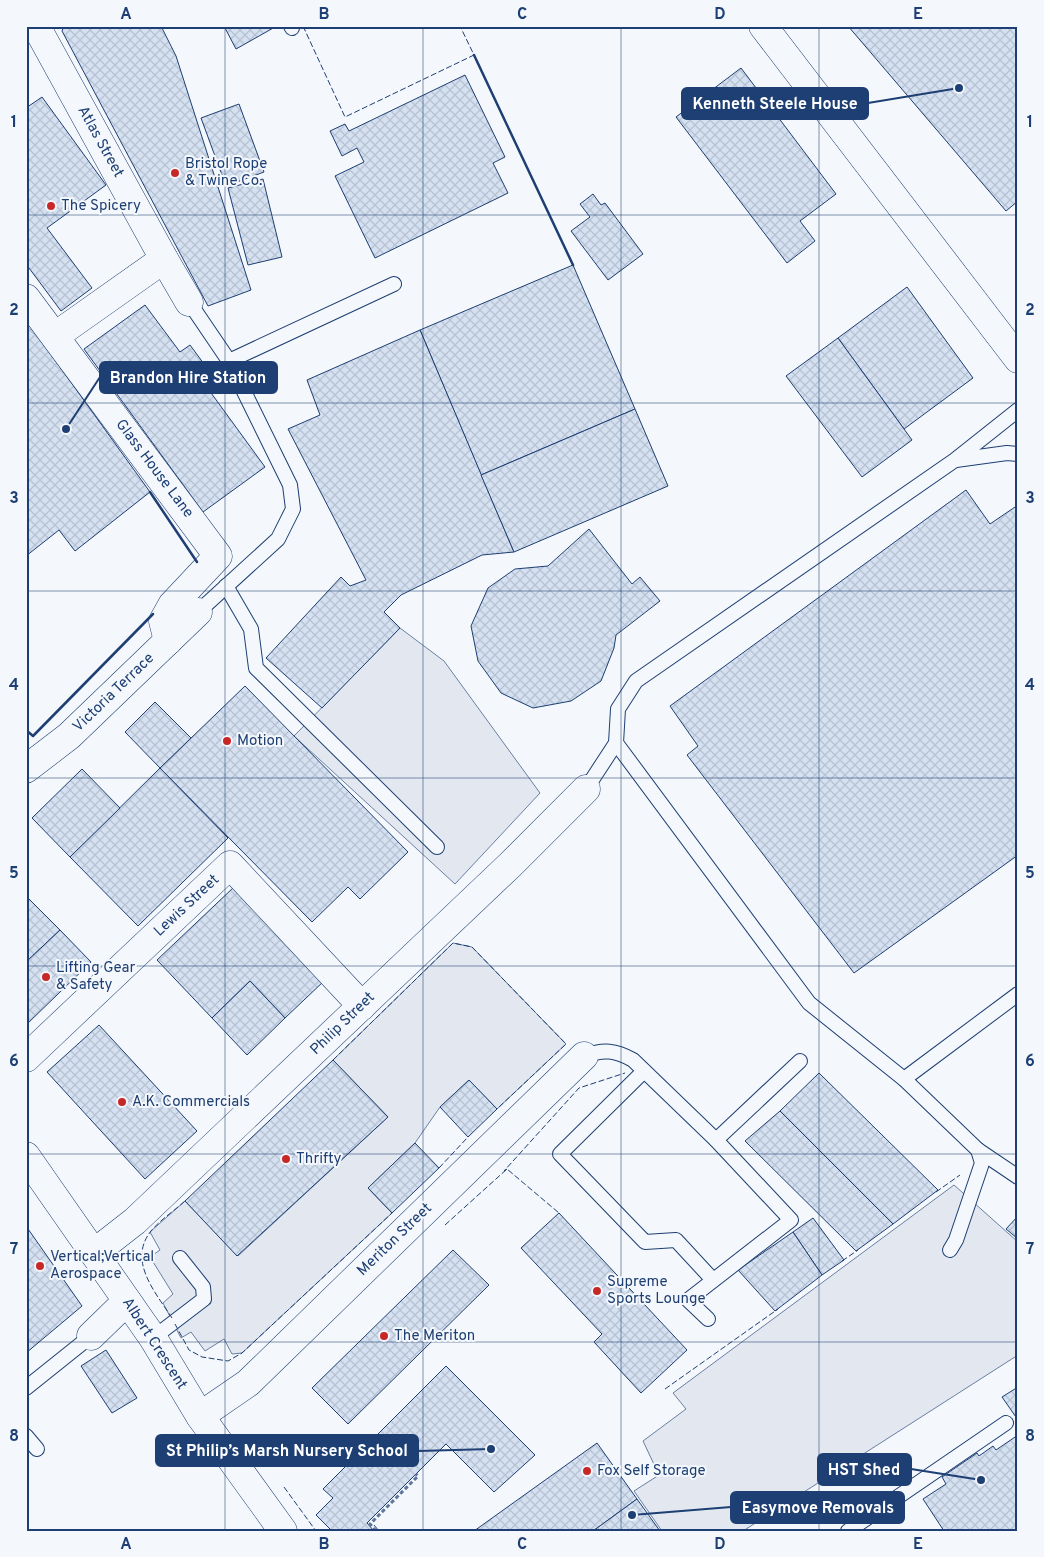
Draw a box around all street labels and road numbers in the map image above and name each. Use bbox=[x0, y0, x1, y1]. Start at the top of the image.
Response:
street label: Atlas Street bbox=[73, 103, 127, 181]
street label: Glass House Lane bbox=[111, 416, 197, 522]
street label: Victoria Terrace bbox=[69, 649, 159, 737]
street label: Lewis Street bbox=[150, 871, 224, 941]
street label: Philip Street bbox=[307, 988, 379, 1060]
street label: Meriton Street bbox=[354, 1199, 436, 1281]
street label: Albert Crescent bbox=[117, 1294, 191, 1394]

